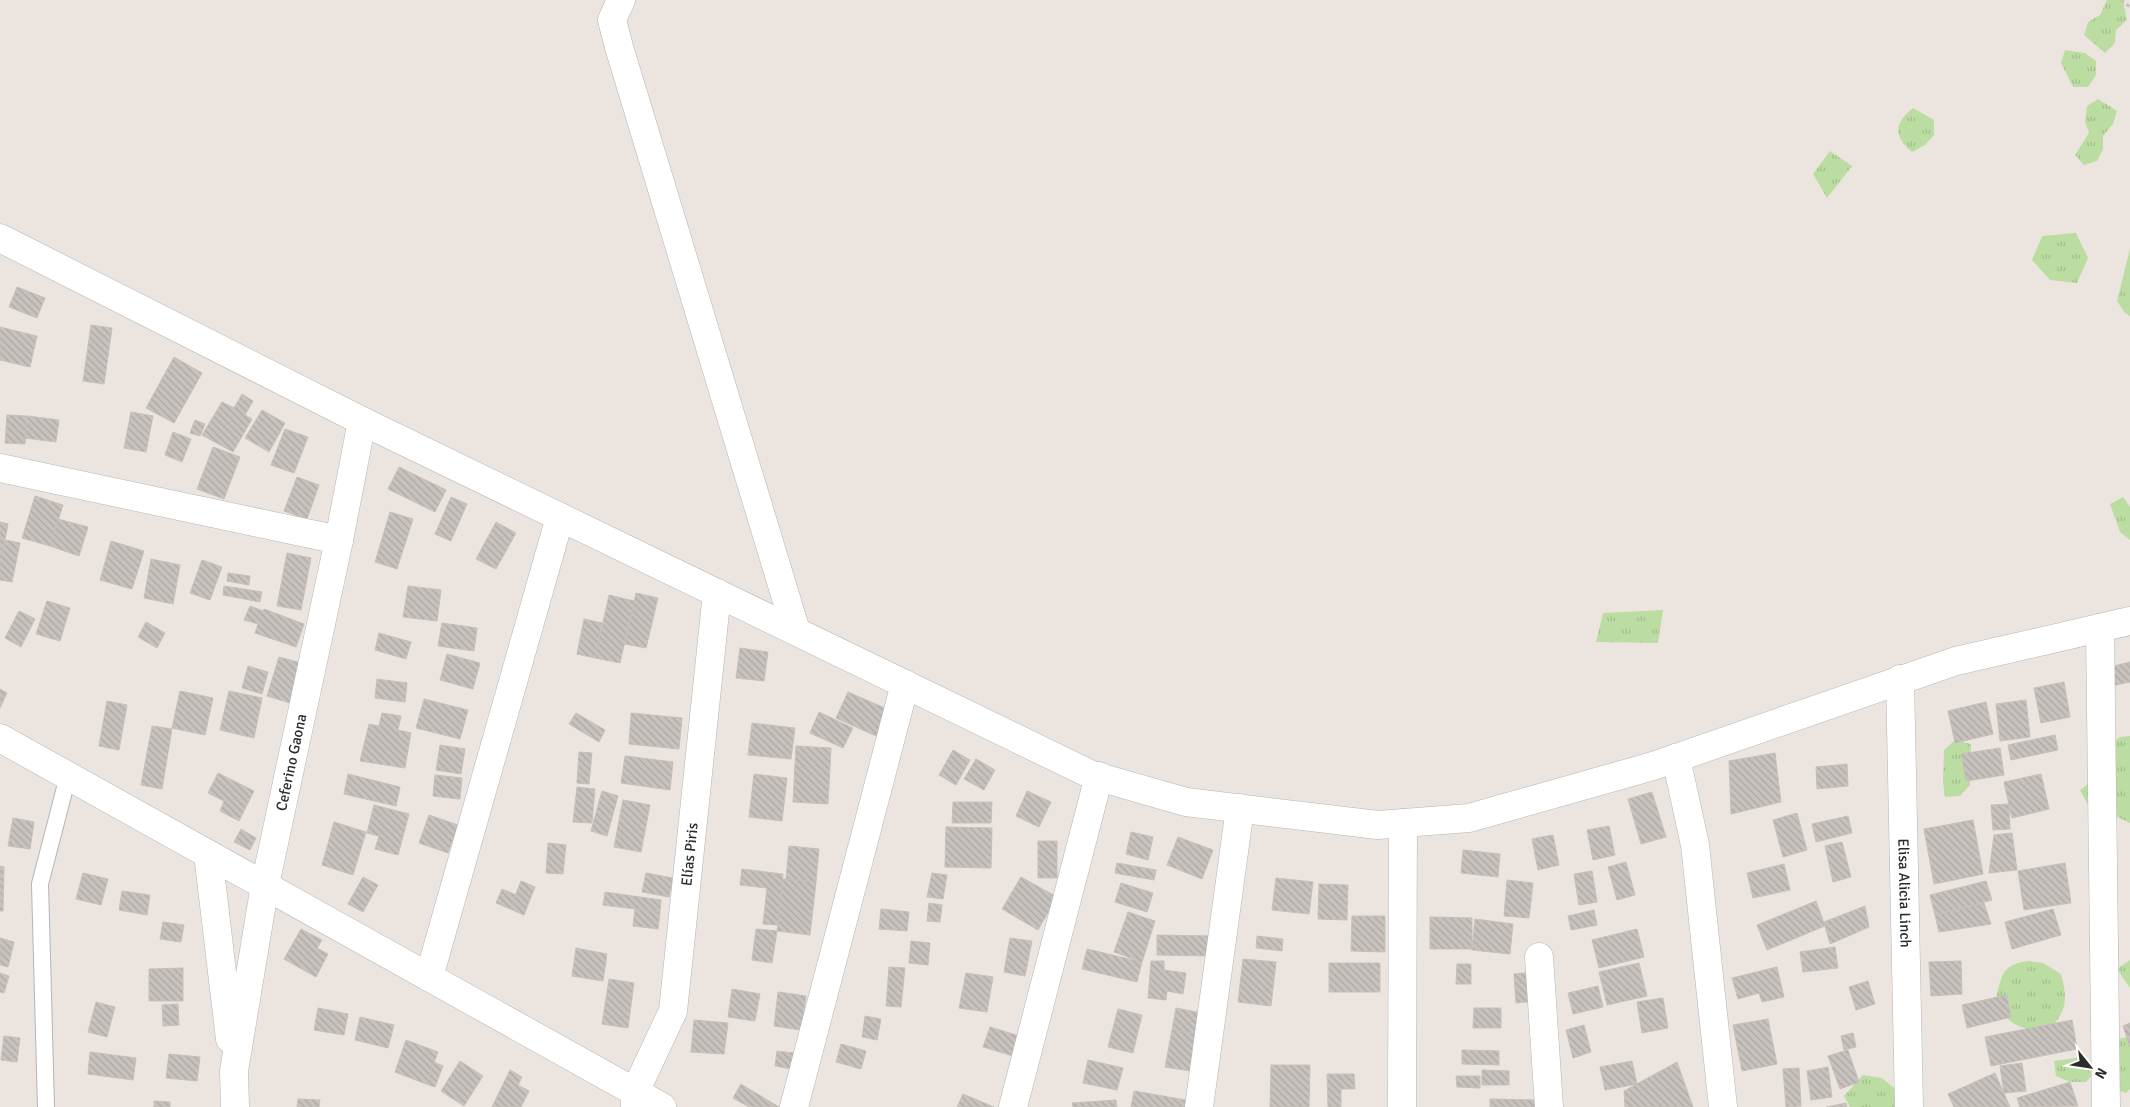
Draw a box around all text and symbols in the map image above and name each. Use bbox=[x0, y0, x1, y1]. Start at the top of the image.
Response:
street label: Ceferino Gaona bbox=[272, 712, 310, 813]
street label: Elías Piris bbox=[677, 821, 702, 887]
street label: Elisa Alicia Linch bbox=[1894, 838, 1915, 948]
north arrow bbox=[2065, 1042, 2115, 1092]
text: N bbox=[2091, 1065, 2111, 1082]

